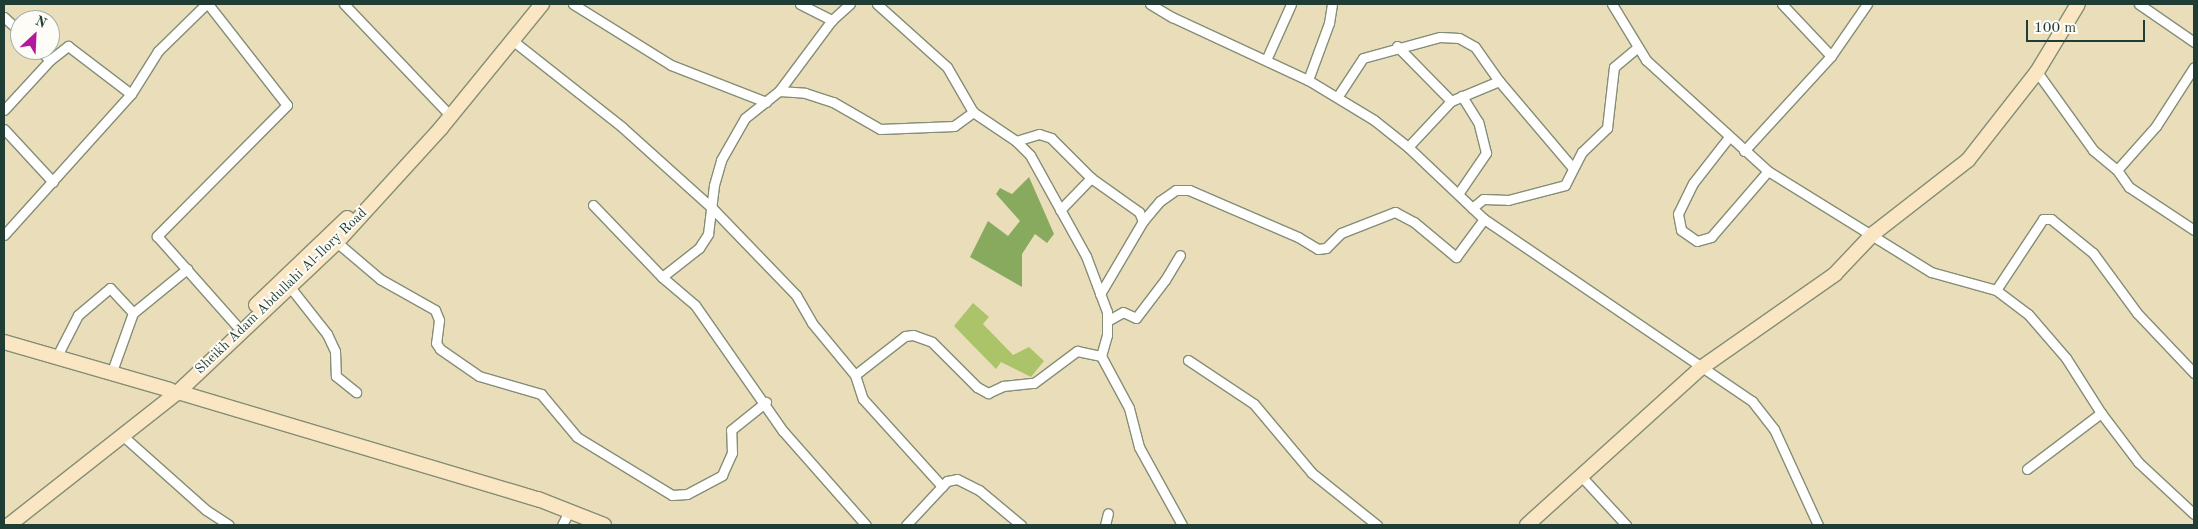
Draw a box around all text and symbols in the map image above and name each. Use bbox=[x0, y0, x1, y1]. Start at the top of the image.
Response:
north arrow bbox=[10, 10, 60, 60]
scale bar bbox=[2028, 10, 2147, 42]
text: N bbox=[33, 14, 49, 31]
text: 100 m bbox=[2034, 21, 2076, 36]
street label: Sheikh Adam Abdullahi Al-Ilory Road bbox=[192, 204, 370, 378]

